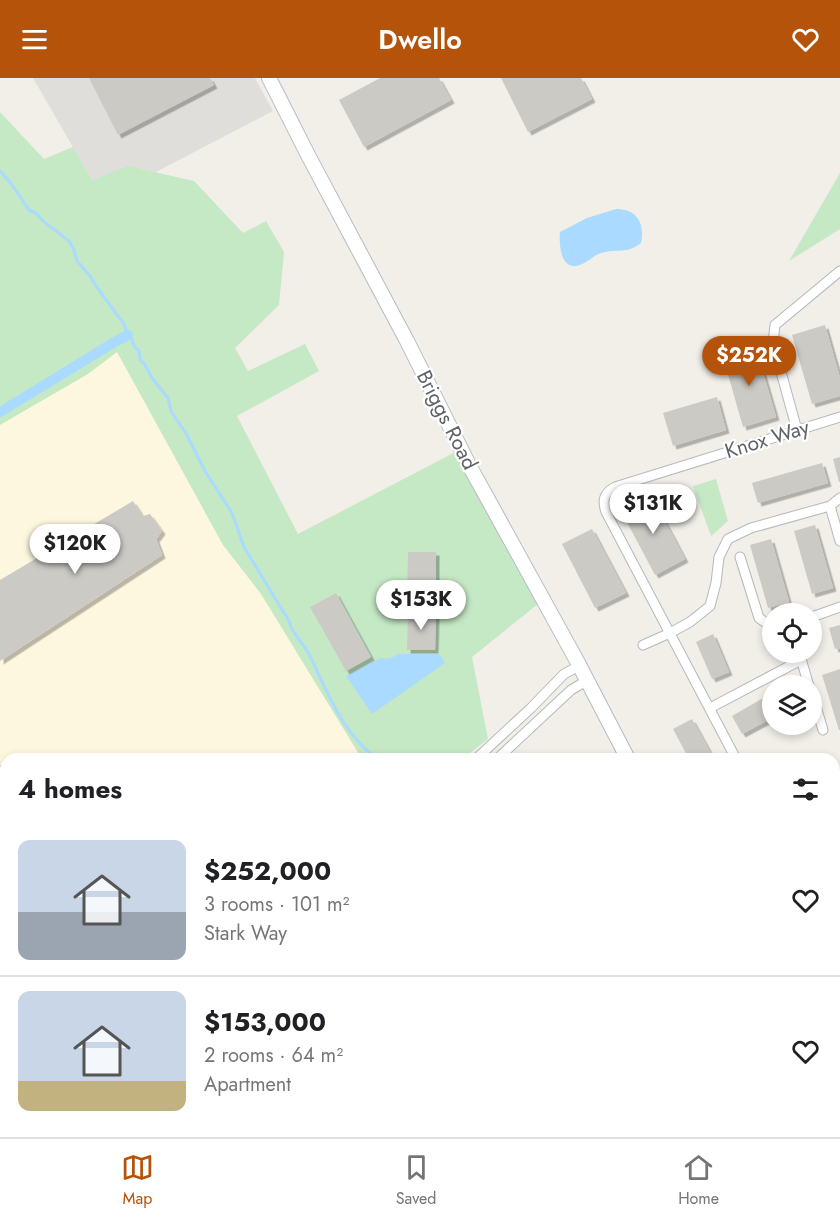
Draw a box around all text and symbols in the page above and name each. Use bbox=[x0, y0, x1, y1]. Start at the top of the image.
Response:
text: Dwello bbox=[378, 20, 462, 59]
icon: menu bbox=[18, 23, 51, 56]
icon: heart bbox=[789, 23, 822, 56]
pin: $252K bbox=[707, 336, 791, 387]
text: $252K bbox=[716, 341, 782, 370]
street label: Briggs Road bbox=[409, 365, 485, 475]
street label: Knox Way bbox=[721, 412, 814, 466]
pin: $131K bbox=[611, 484, 695, 535]
text: $131K bbox=[623, 489, 683, 518]
pin: $120K bbox=[33, 524, 117, 575]
text: $120K bbox=[44, 529, 106, 558]
pin: $153K bbox=[379, 580, 463, 631]
text: $153K bbox=[390, 585, 452, 614]
map controls bbox=[762, 603, 822, 735]
button: locate bbox=[762, 603, 822, 663]
button: layers bbox=[762, 675, 822, 735]
text: 4 homes bbox=[18, 770, 122, 808]
icon: filters bbox=[789, 773, 822, 806]
text: $252,000 bbox=[204, 852, 331, 890]
icon: home bbox=[66, 864, 138, 936]
icon: heart bbox=[789, 884, 822, 917]
text: 3 rooms · 101 m² bbox=[204, 890, 350, 919]
text: Stark Way bbox=[204, 919, 287, 948]
text: $153,000 bbox=[204, 1003, 326, 1041]
icon: home bbox=[66, 1015, 138, 1087]
icon: heart bbox=[789, 1035, 822, 1068]
text: 2 rooms · 64 m² bbox=[204, 1041, 343, 1070]
text: Apartment bbox=[204, 1070, 291, 1099]
tab: Map bbox=[121, 1151, 154, 1210]
tab: Saved bbox=[396, 1151, 436, 1210]
tab: Home bbox=[678, 1151, 719, 1210]

